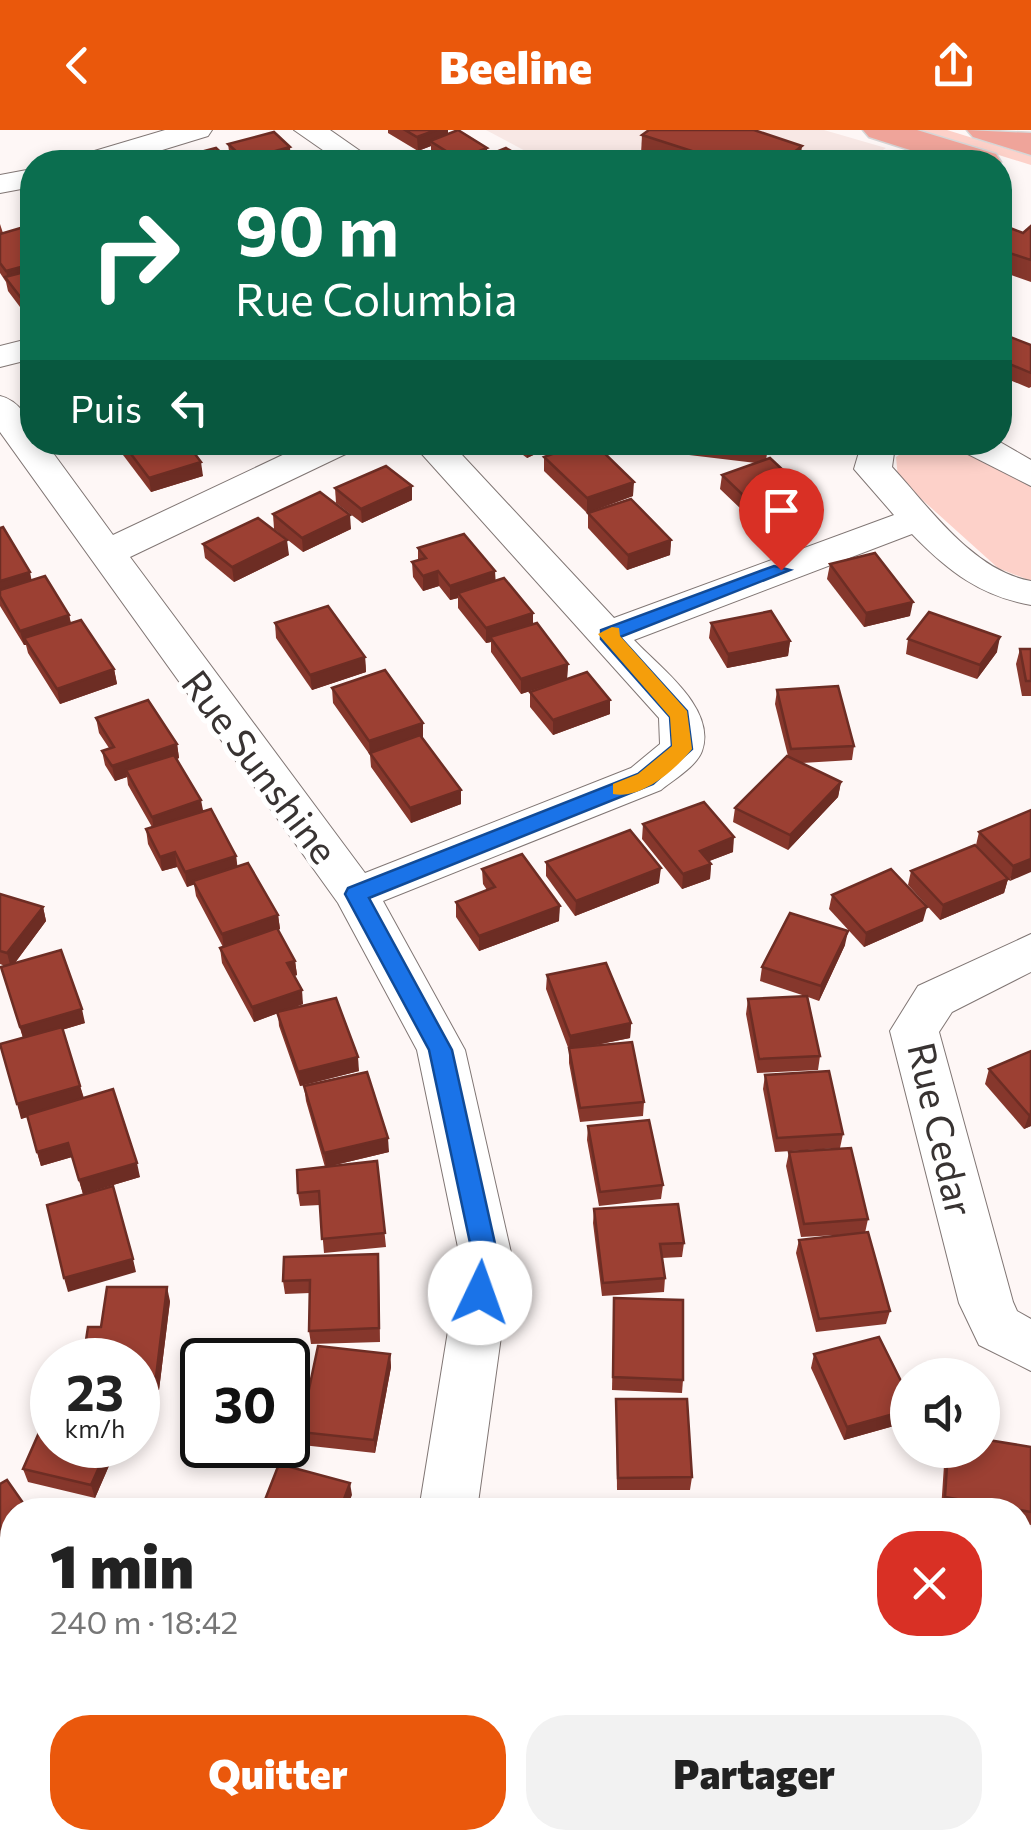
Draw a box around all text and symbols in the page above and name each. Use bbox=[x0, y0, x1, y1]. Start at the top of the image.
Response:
icon: back bbox=[50, 38, 105, 93]
text: Beeline bbox=[439, 38, 592, 93]
icon: share bbox=[926, 38, 981, 93]
text: 90 m bbox=[235, 185, 399, 270]
icon: right bbox=[70, 190, 200, 320]
text: Rue Columbia bbox=[235, 270, 518, 325]
icon: left bbox=[162, 380, 217, 435]
text: Puis bbox=[70, 384, 142, 431]
pin bbox=[739, 468, 824, 571]
icon: arrive bbox=[754, 483, 809, 538]
street label: Rue Sunshine bbox=[173, 660, 349, 872]
street label: Rue Cedar bbox=[899, 1038, 985, 1220]
position arrow bbox=[428, 1241, 532, 1345]
speed limit sign: 30 bbox=[180, 1338, 310, 1468]
map controls bbox=[890, 1358, 1000, 1468]
button: sound bbox=[890, 1358, 1000, 1468]
text: 23 bbox=[66, 1360, 124, 1421]
text: km/h bbox=[65, 1413, 125, 1443]
text: 1 min bbox=[50, 1527, 194, 1600]
button: close bbox=[877, 1531, 982, 1636]
text: 240 m · 18:42 bbox=[50, 1601, 238, 1641]
button: Quitter bbox=[50, 1715, 506, 1830]
button: Partager bbox=[526, 1715, 982, 1830]

